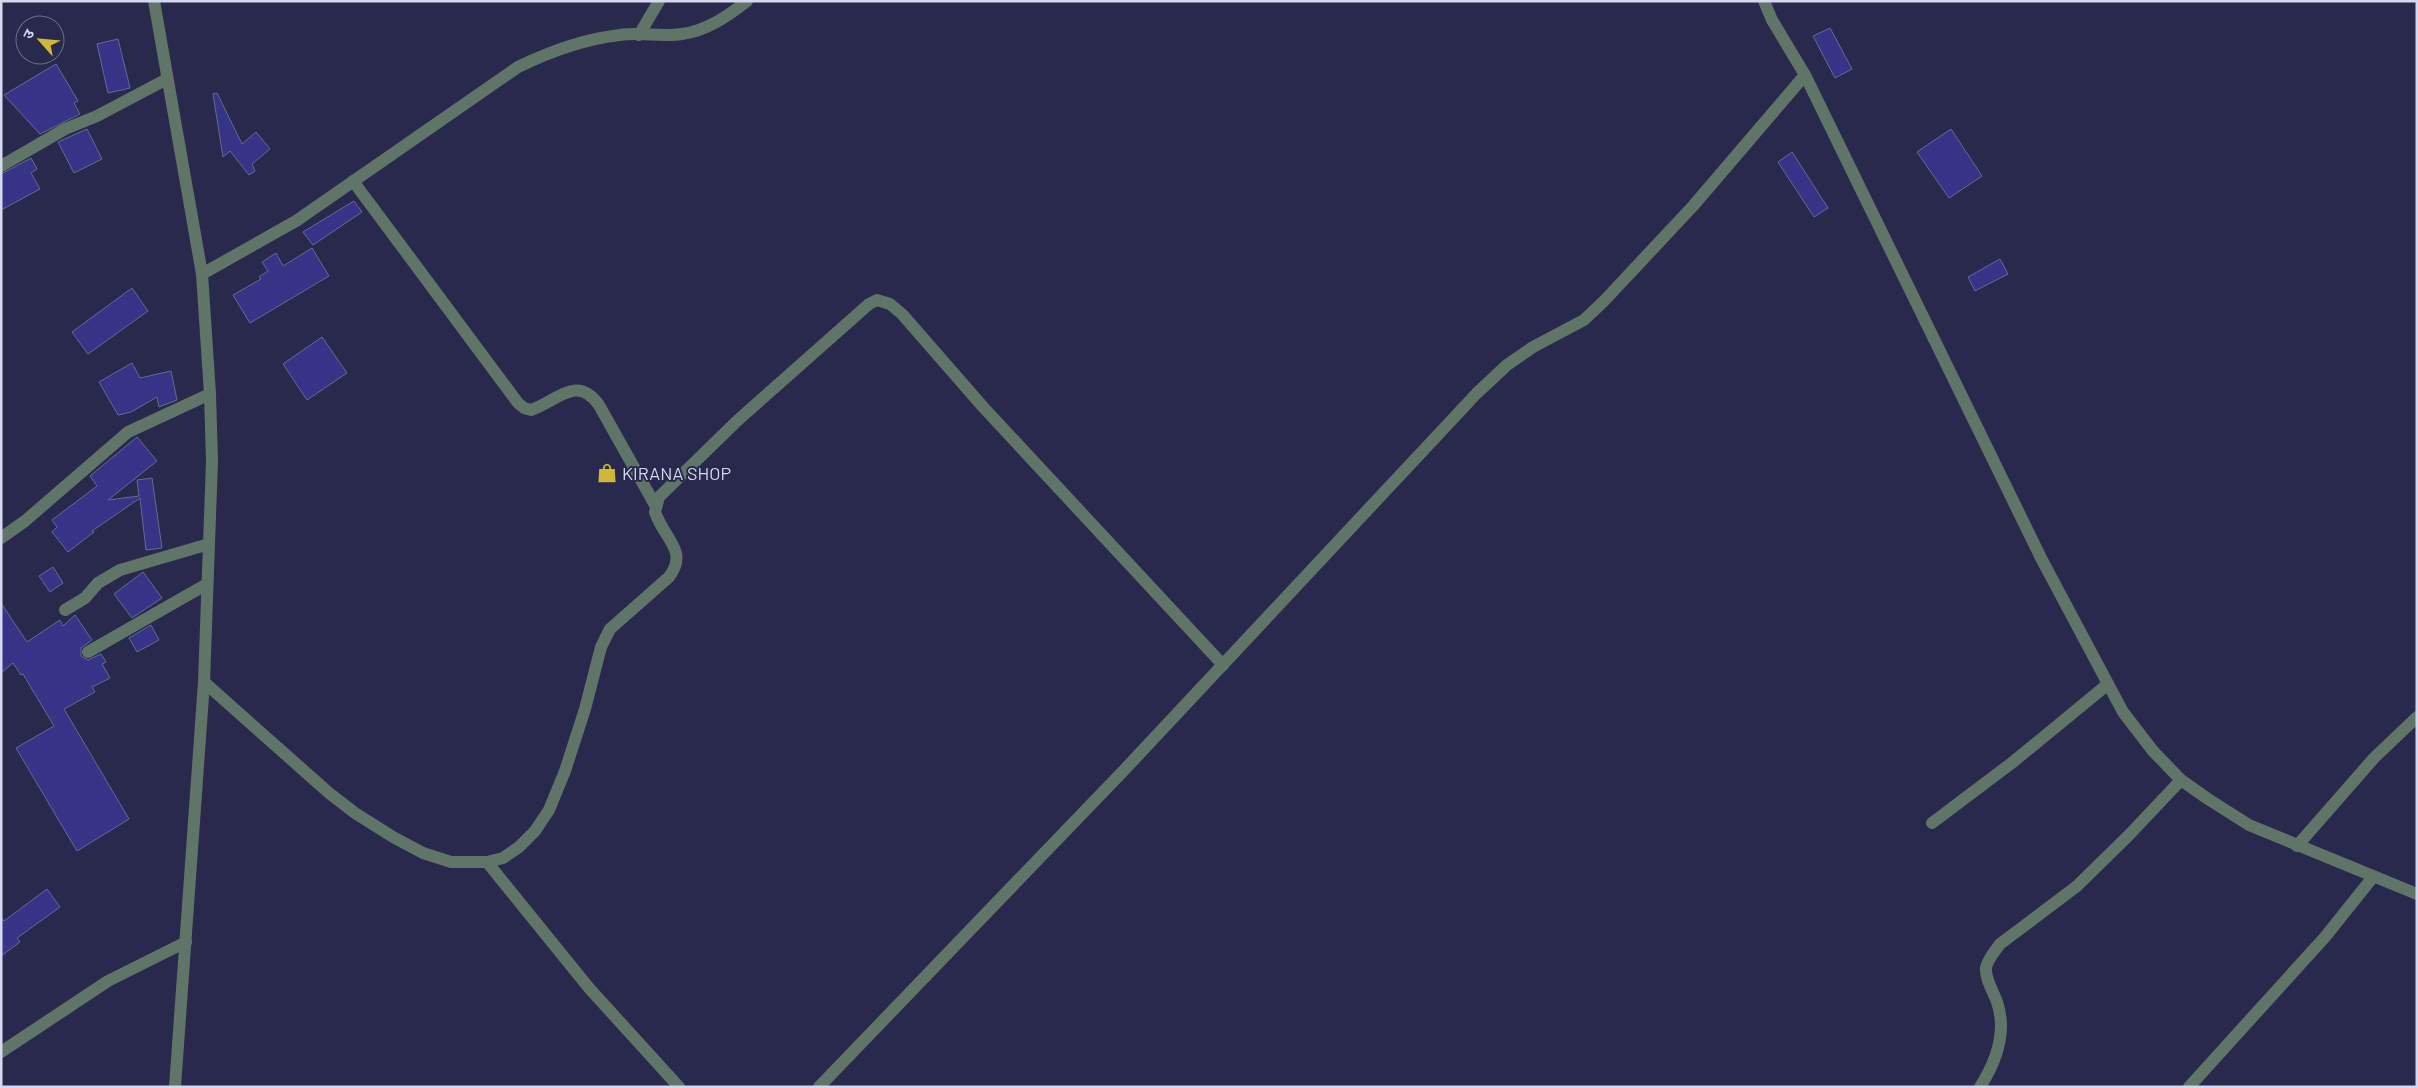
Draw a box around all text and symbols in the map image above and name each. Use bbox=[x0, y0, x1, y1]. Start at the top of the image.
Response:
north arrow bbox=[15, 15, 65, 65]
text: उ bbox=[19, 26, 38, 41]
shop icon: KIRANA SHOP bbox=[596, 462, 618, 484]
place label: KIRANA SHOP bbox=[622, 462, 731, 484]

